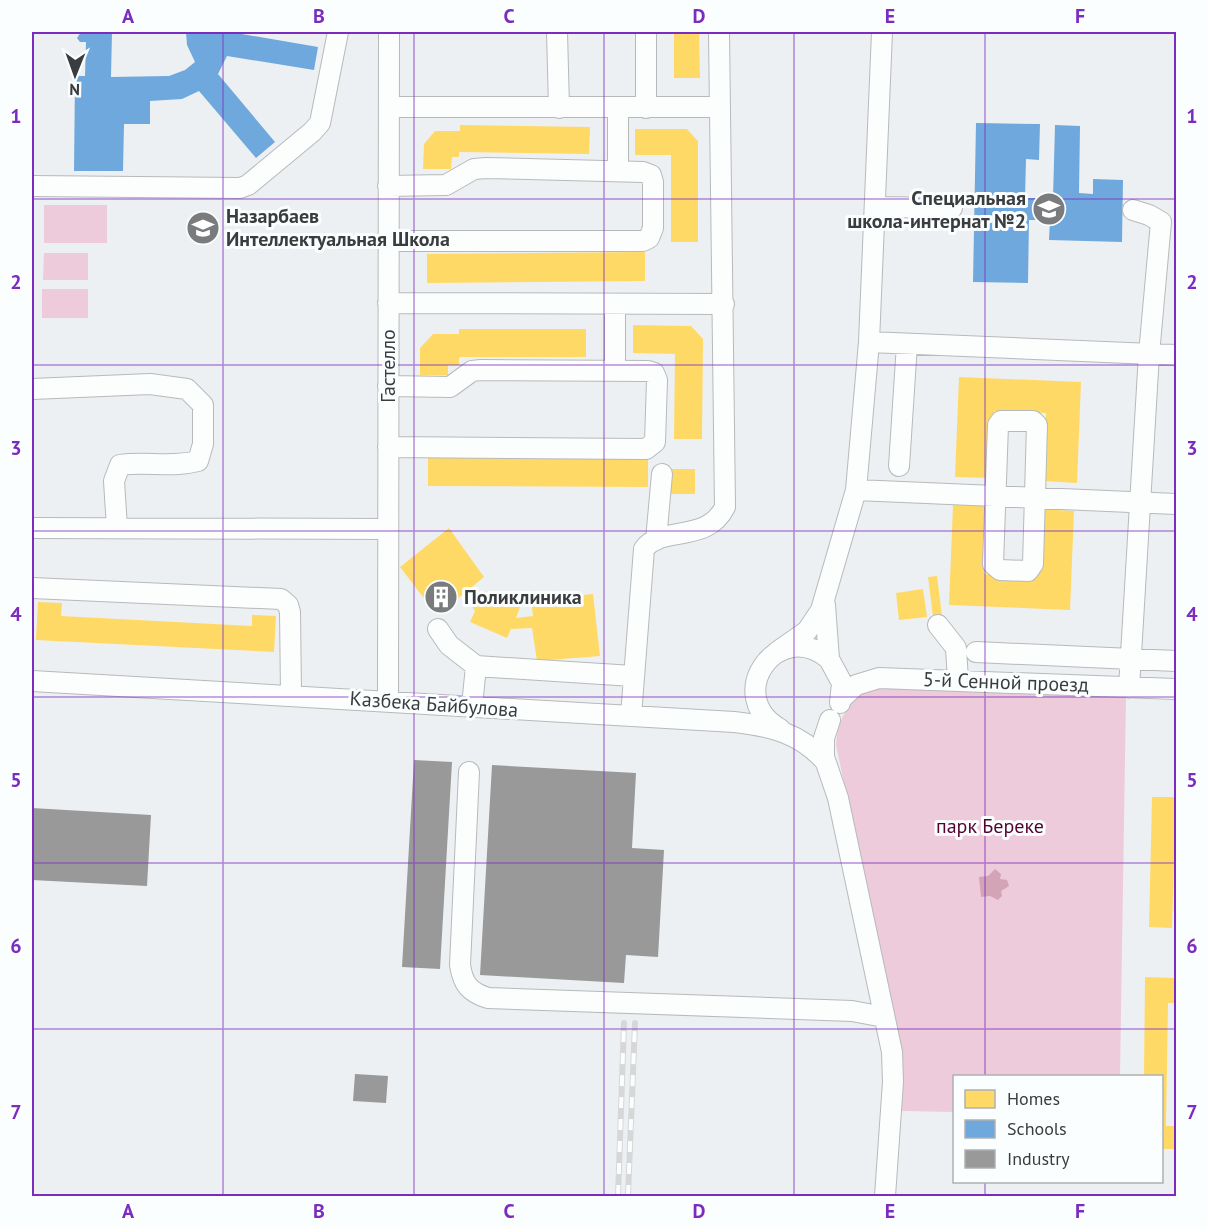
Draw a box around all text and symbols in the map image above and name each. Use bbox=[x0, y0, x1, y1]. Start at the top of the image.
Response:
text: A bbox=[122, 3, 135, 29]
text: B bbox=[313, 3, 325, 29]
text: C bbox=[503, 3, 515, 29]
text: D bbox=[693, 3, 706, 29]
text: E bbox=[885, 3, 895, 29]
text: F bbox=[1075, 3, 1085, 29]
north arrow bbox=[45, 45, 105, 105]
text: N bbox=[69, 80, 80, 100]
text: 1 bbox=[10, 103, 22, 129]
text: 1 bbox=[1186, 103, 1198, 129]
place label: Специальная школа-интернат №2 bbox=[847, 185, 1026, 234]
school or university icon: Специальная школа-интернат №2 bbox=[1031, 191, 1067, 227]
place label: Назарбаев Интеллектуальная Школа bbox=[226, 203, 450, 252]
school or university icon: Назарбаев Интеллектуальная Школа bbox=[185, 210, 221, 246]
text: 2 bbox=[10, 269, 22, 295]
text: 2 bbox=[1186, 269, 1198, 295]
street label: Гастелло bbox=[375, 329, 401, 403]
text: 3 bbox=[10, 435, 22, 461]
text: 3 bbox=[1186, 435, 1198, 461]
building icon: Поликлиника bbox=[423, 579, 459, 615]
place label: Поликлиника bbox=[464, 584, 582, 610]
text: 4 bbox=[10, 601, 22, 627]
text: 4 bbox=[1186, 601, 1198, 627]
street label: 5-й Сенной проезд bbox=[923, 666, 1090, 698]
street label: Казбека Байбулова bbox=[349, 685, 519, 723]
text: 5 bbox=[10, 767, 22, 793]
text: 5 bbox=[1186, 767, 1198, 793]
park label: парк Береке bbox=[936, 813, 1044, 839]
text: 6 bbox=[10, 933, 22, 959]
text: 6 bbox=[1186, 933, 1198, 959]
legend bbox=[953, 1075, 1163, 1183]
text: Homes bbox=[1007, 1087, 1060, 1110]
text: 7 bbox=[10, 1099, 22, 1125]
text: 7 bbox=[1186, 1099, 1198, 1125]
text: Schools bbox=[1007, 1117, 1067, 1140]
text: Industry bbox=[1007, 1147, 1070, 1170]
text: A bbox=[122, 1198, 135, 1224]
text: B bbox=[313, 1198, 325, 1224]
text: C bbox=[503, 1198, 515, 1224]
text: D bbox=[693, 1198, 706, 1224]
text: E bbox=[885, 1198, 895, 1224]
text: F bbox=[1075, 1198, 1085, 1224]

